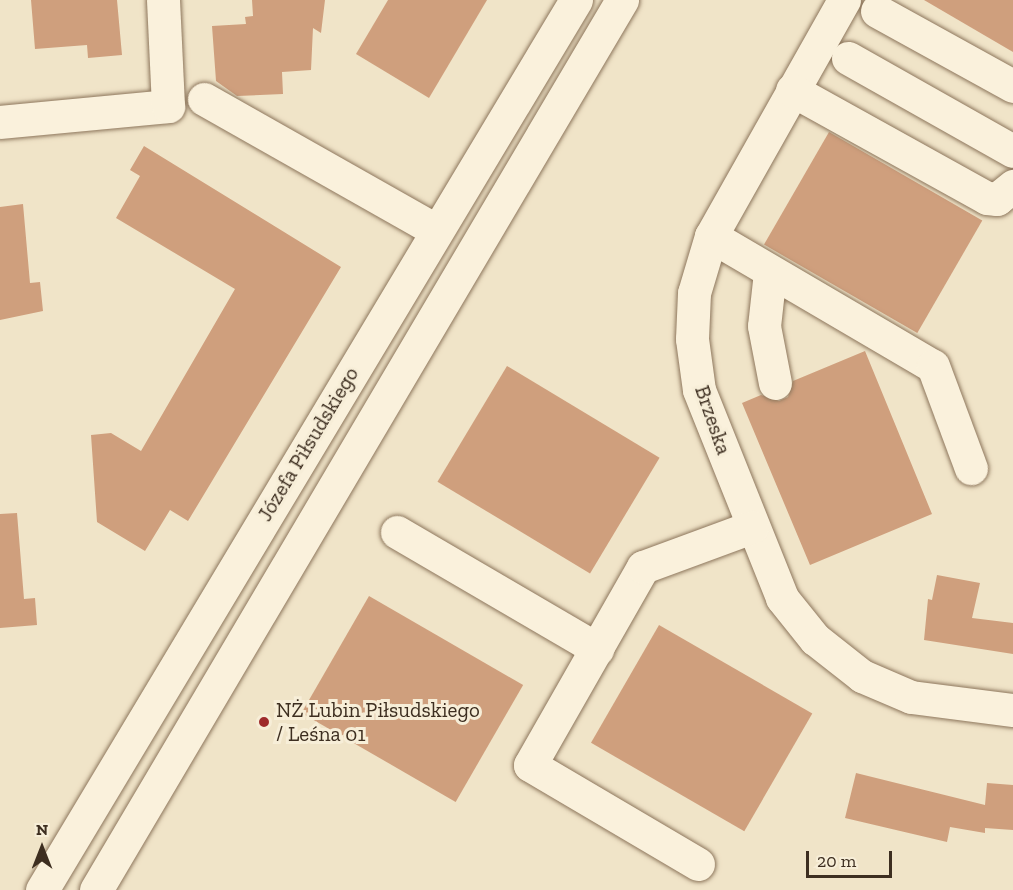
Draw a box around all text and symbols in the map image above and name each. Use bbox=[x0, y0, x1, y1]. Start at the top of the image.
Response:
street label: Józefa Piłsudskiego bbox=[252, 362, 364, 526]
street label: Brzeska bbox=[689, 382, 737, 458]
place label: NŻ Lubin Piłsudskiego / Leśna 01 bbox=[276, 697, 480, 747]
marker: NŻ Lubin Piłsudskiego / Leśna 01 bbox=[257, 715, 271, 729]
north arrow bbox=[12, 818, 72, 878]
text: N bbox=[36, 820, 48, 839]
scale bar bbox=[809, 839, 894, 877]
text: 20 m bbox=[817, 850, 856, 872]

